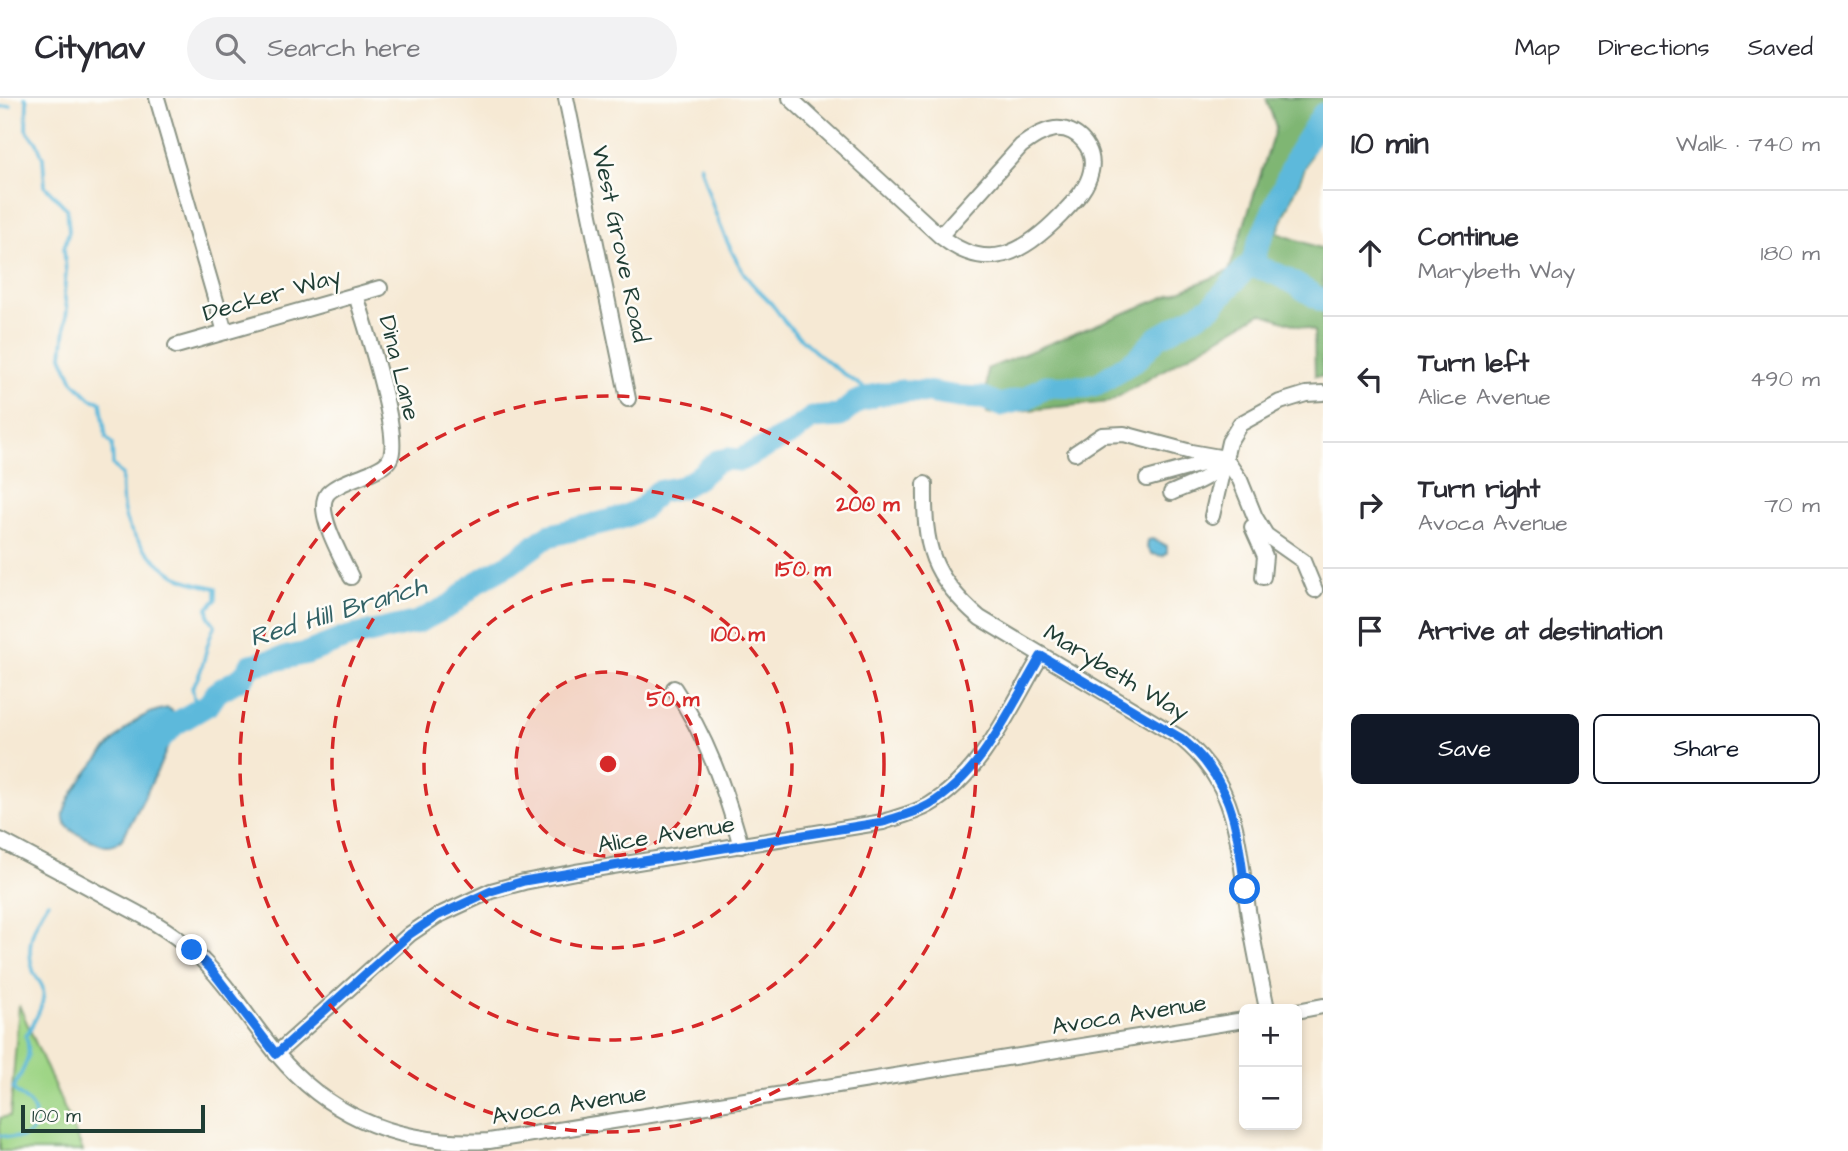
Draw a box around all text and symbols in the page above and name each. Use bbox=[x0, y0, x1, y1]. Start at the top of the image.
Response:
search box bbox=[187, 17, 677, 80]
text: Citynav bbox=[35, 25, 145, 71]
icon: search bbox=[211, 29, 249, 67]
text: Search here bbox=[267, 30, 421, 66]
text: Map bbox=[1515, 31, 1560, 65]
text: Directions bbox=[1598, 31, 1710, 65]
text: Saved bbox=[1748, 31, 1813, 65]
text: 10 min bbox=[1351, 123, 1429, 165]
text: Walk · 740 m bbox=[1676, 128, 1820, 160]
street label: West Grove Road bbox=[583, 142, 657, 346]
text: Continue bbox=[1418, 219, 1519, 255]
icon: ahead bbox=[1351, 234, 1389, 272]
text: 180 m bbox=[1761, 237, 1820, 269]
text: Marybeth Way bbox=[1418, 255, 1575, 287]
street label: Decker Way bbox=[199, 259, 345, 332]
street label: Dina Lane bbox=[370, 312, 428, 424]
text: Turn left bbox=[1418, 345, 1529, 381]
icon: left bbox=[1351, 360, 1389, 398]
text: 490 m bbox=[1750, 363, 1820, 395]
text: Alice Avenue bbox=[1418, 381, 1551, 413]
text: Turn right bbox=[1418, 471, 1540, 507]
icon: right bbox=[1351, 486, 1389, 524]
text: 70 m bbox=[1764, 489, 1820, 521]
text: 200 m bbox=[835, 490, 900, 519]
text: Avoca Avenue bbox=[1418, 507, 1568, 539]
text: 150 m bbox=[775, 555, 831, 584]
water label: Red Hill Branch bbox=[245, 568, 432, 656]
icon: arrive bbox=[1351, 612, 1389, 650]
text: Arrive at destination bbox=[1418, 613, 1663, 649]
street label: Marybeth Way bbox=[1036, 616, 1195, 731]
text: 100 m bbox=[711, 620, 766, 649]
text: 50 m bbox=[647, 685, 700, 714]
button: Save bbox=[1351, 714, 1579, 784]
button: Share bbox=[1593, 714, 1820, 784]
centre of rings bbox=[596, 752, 620, 776]
street label: Alice Avenue bbox=[595, 807, 737, 863]
route start bbox=[1229, 873, 1260, 904]
route end bbox=[176, 934, 207, 965]
street label: Avoca Avenue bbox=[1049, 986, 1209, 1044]
map controls bbox=[1239, 1004, 1302, 1130]
button: + bbox=[1239, 1004, 1302, 1067]
button: − bbox=[1239, 1067, 1302, 1130]
street label: Avoca Avenue bbox=[489, 1076, 649, 1134]
scale bar bbox=[21, 1102, 205, 1134]
text: 100 m bbox=[32, 1103, 81, 1130]

